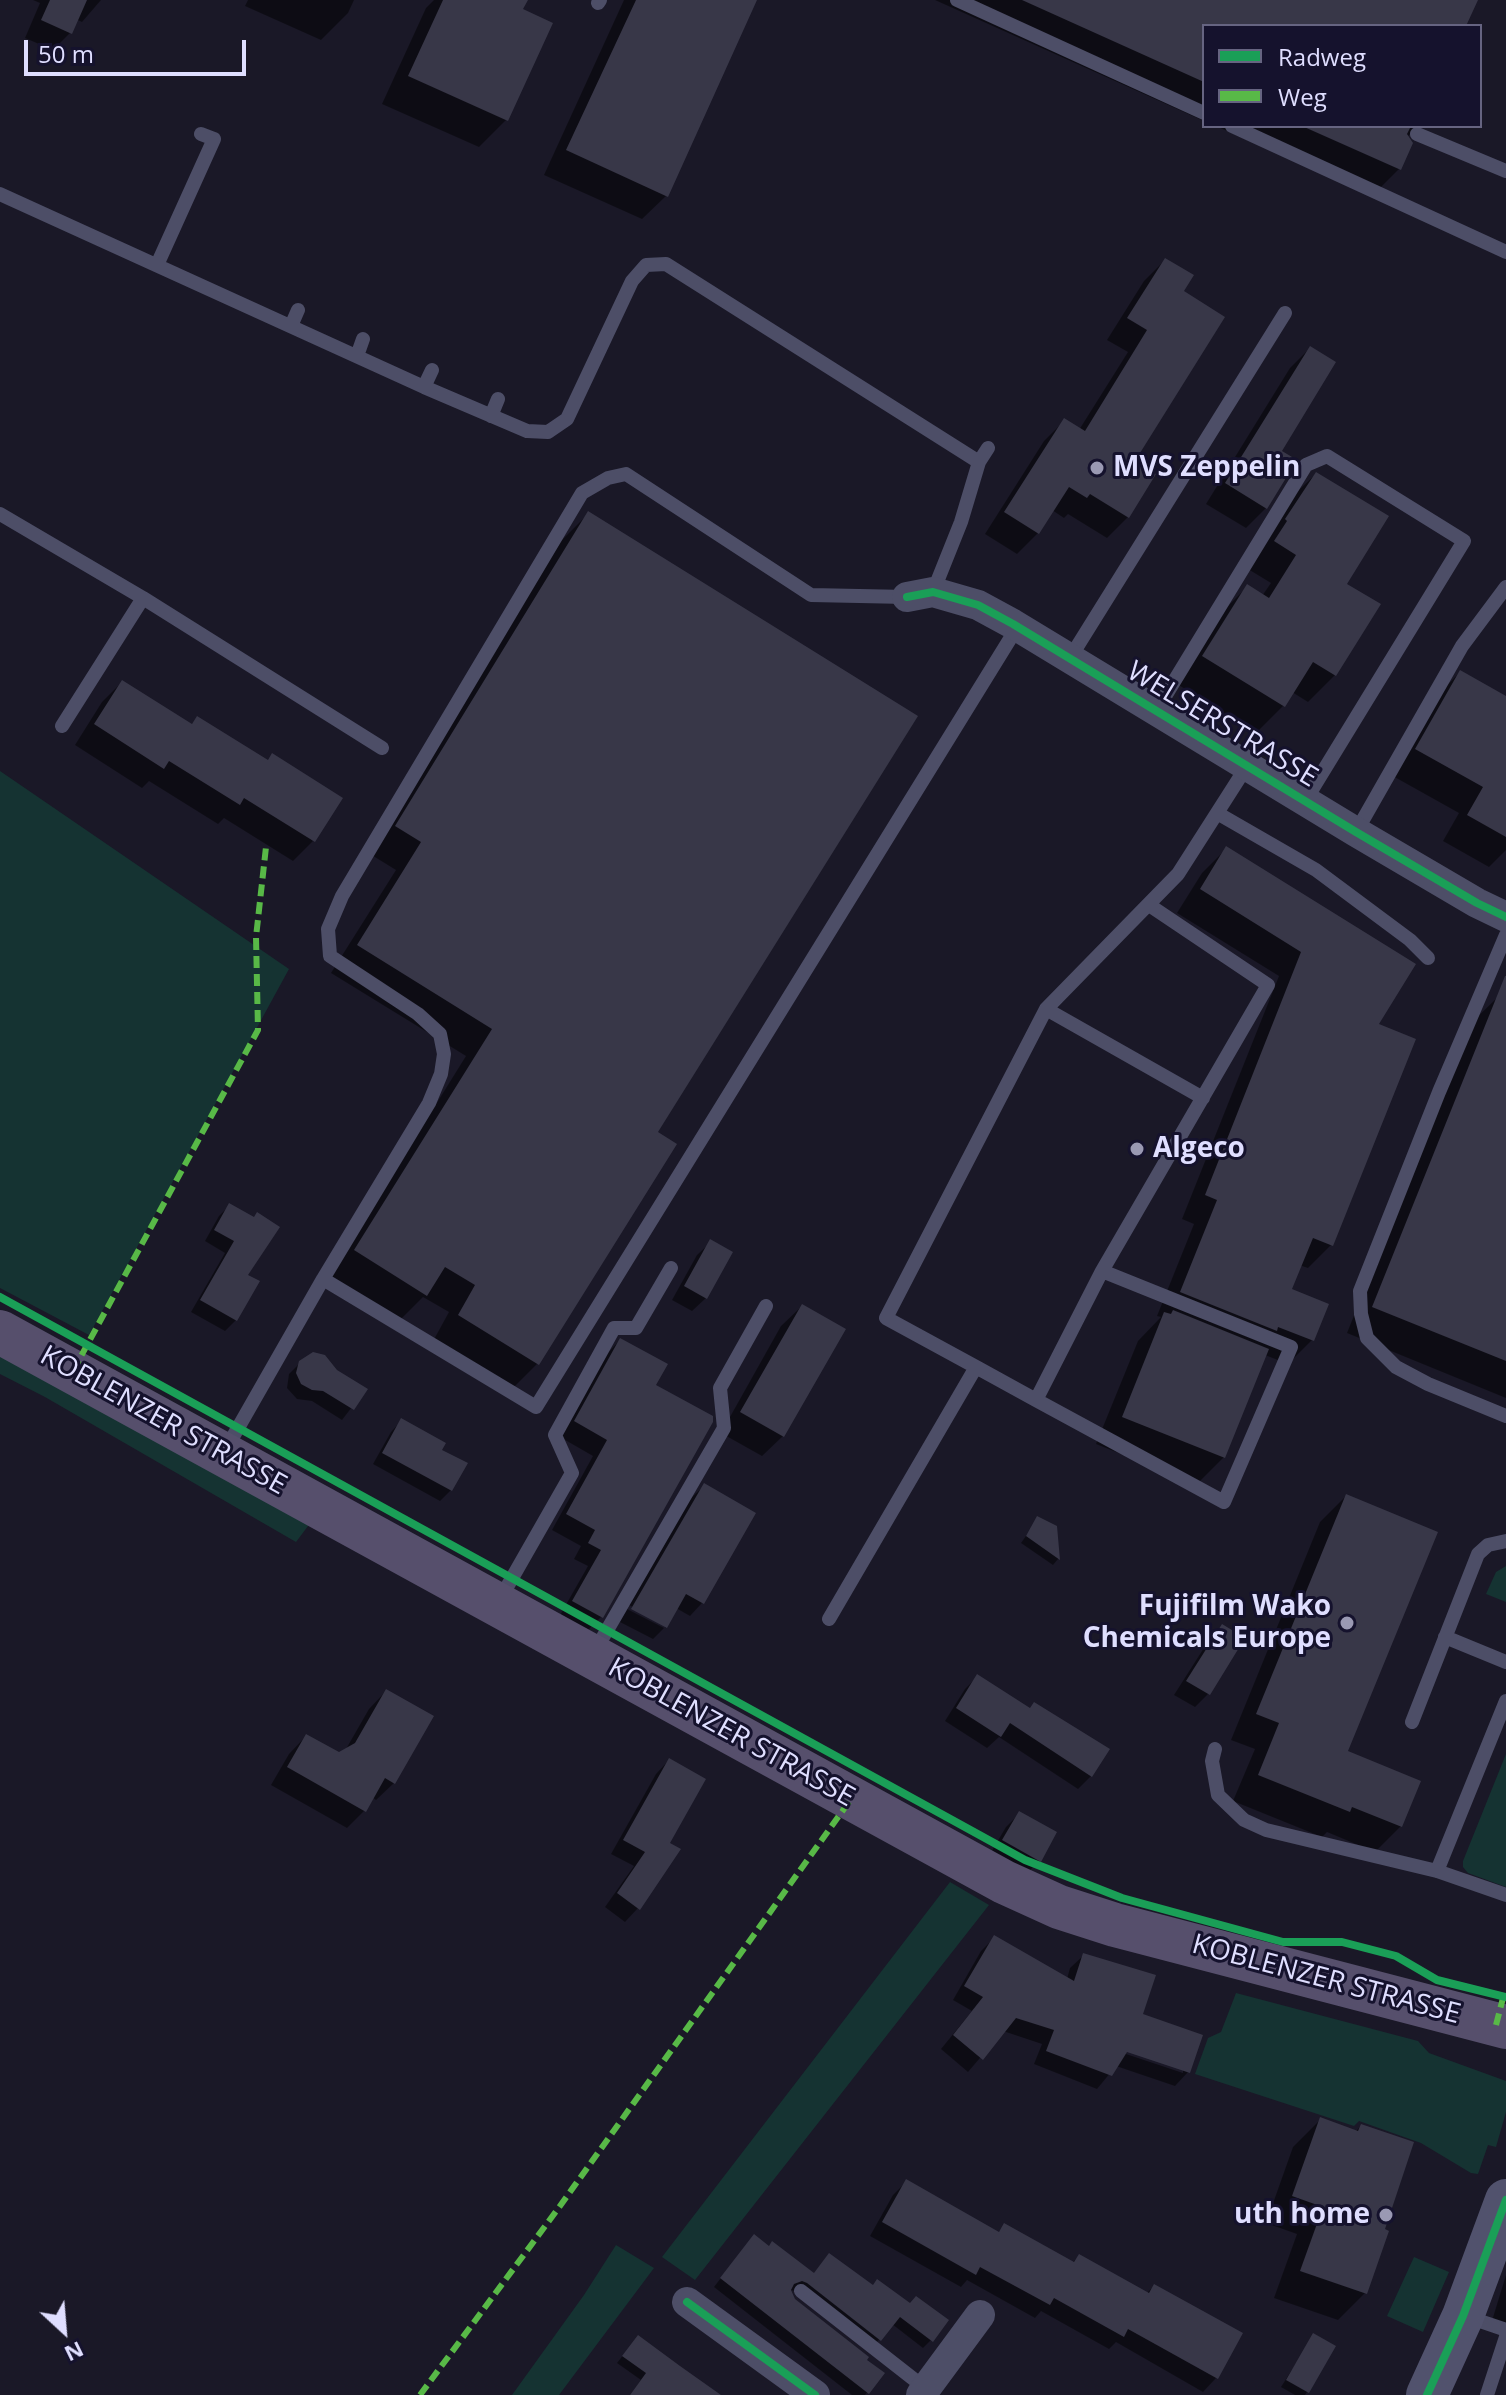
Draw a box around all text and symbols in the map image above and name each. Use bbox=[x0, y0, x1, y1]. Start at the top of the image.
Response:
scale bar bbox=[28, 24, 250, 74]
legend bbox=[1202, 24, 1482, 128]
text: 50 m bbox=[38, 37, 94, 70]
text: Radweg bbox=[1278, 40, 1366, 73]
text: Weg bbox=[1278, 80, 1327, 113]
place label: MVS Zeppelin bbox=[1113, 451, 1301, 485]
marker: MVS Zeppelin bbox=[1088, 459, 1106, 477]
street label: WELSERSTRASSE bbox=[1121, 655, 1323, 795]
place label: Algeco bbox=[1153, 1132, 1245, 1166]
marker: Algeco bbox=[1128, 1140, 1146, 1158]
street label: KOBLENZER STRASSE bbox=[34, 1339, 292, 1503]
place label: Fujifilm Wako Chemicals Europe bbox=[1083, 1590, 1331, 1656]
marker: Fujifilm Wako Chemicals Europe bbox=[1338, 1614, 1356, 1632]
street label: KOBLENZER STRASSE bbox=[602, 1651, 860, 1815]
street label: KOBLENZER STRASSE bbox=[1188, 1928, 1464, 2032]
place label: uth home bbox=[1234, 2198, 1370, 2232]
marker: uth home bbox=[1377, 2206, 1395, 2224]
north arrow bbox=[24, 2291, 104, 2371]
text: N bbox=[60, 2335, 89, 2370]

